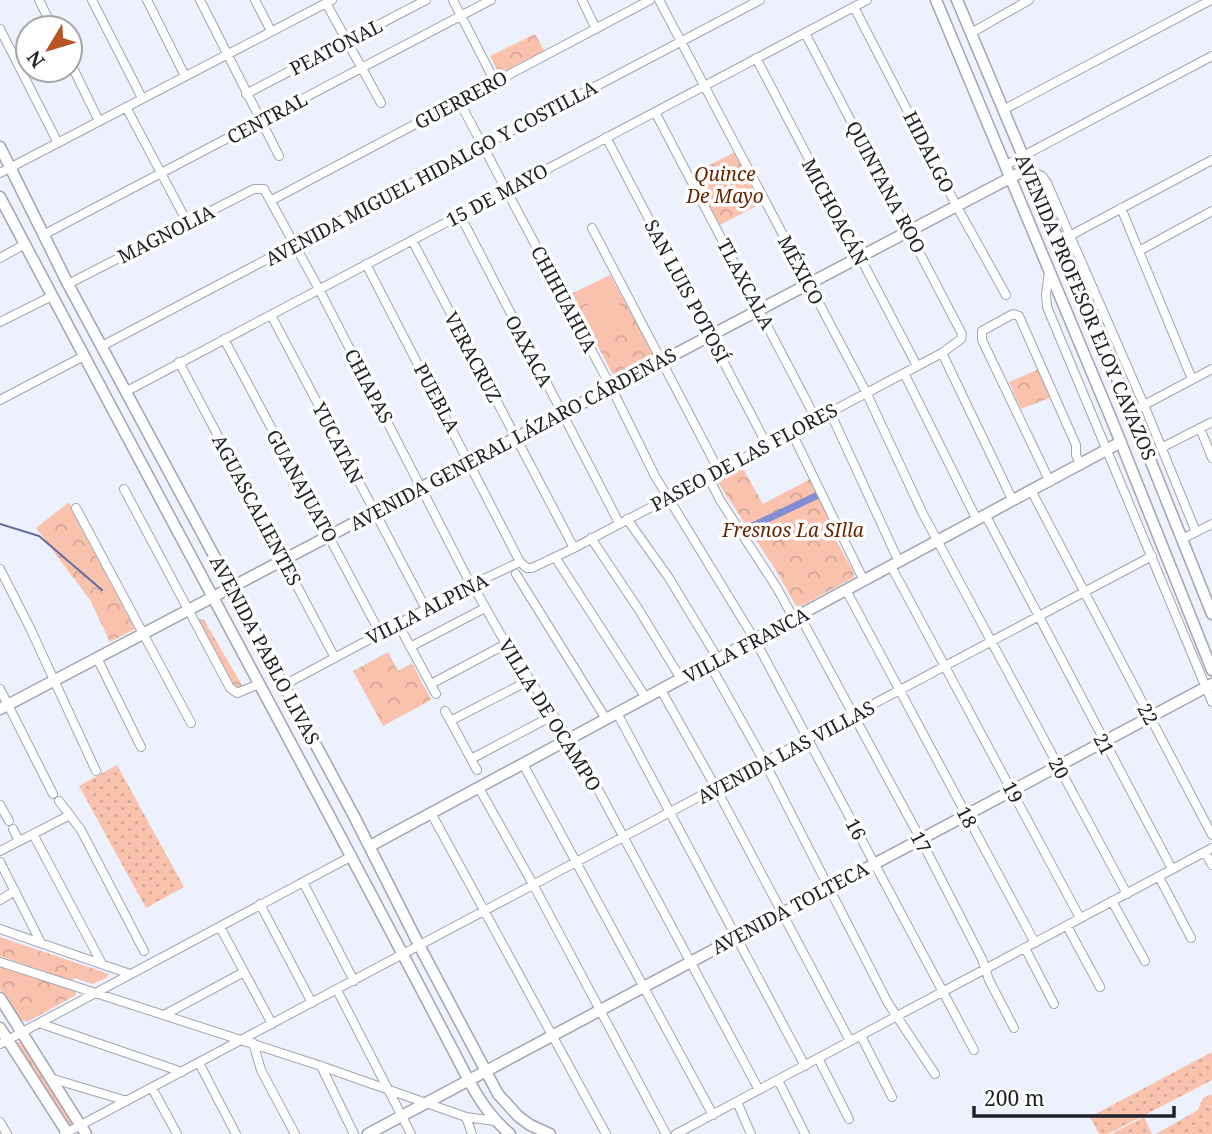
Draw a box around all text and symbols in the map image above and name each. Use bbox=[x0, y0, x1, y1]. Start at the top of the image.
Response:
street label: PEATONAL bbox=[285, 12, 387, 81]
north arrow bbox=[14, 14, 84, 84]
text: N bbox=[21, 46, 50, 73]
street label: GUERRERO bbox=[410, 65, 512, 135]
street label: AVENIDA MIGUEL HIDALGO Y COSTILLA bbox=[261, 74, 602, 272]
street label: CENTRAL bbox=[222, 86, 312, 150]
street label: HIDALGO bbox=[897, 107, 961, 197]
street label: QUINTANA ROO bbox=[840, 116, 932, 258]
street label: AVENIDA PROFESOR ELOY CAVAZOS bbox=[1010, 150, 1162, 464]
street label: MICHOACÁN bbox=[796, 154, 874, 270]
street label: 15 DE MAYO bbox=[441, 157, 553, 233]
park label: Quince De Mayo bbox=[685, 161, 764, 209]
street label: MAGNOLIA bbox=[113, 198, 219, 269]
street label: SAN LUIS POTOSÍ bbox=[638, 215, 736, 367]
street label: MÉXICO bbox=[772, 231, 830, 309]
street label: TLAXCALA bbox=[711, 234, 781, 334]
street label: CHIHUAHUA bbox=[525, 241, 603, 357]
street label: VERACRUZ bbox=[438, 307, 508, 407]
street label: OAXACA bbox=[499, 311, 559, 392]
street label: AVENIDA GENERAL LÁZARO CÁRDENAS bbox=[345, 341, 681, 537]
street label: CHIAPAS bbox=[338, 344, 400, 428]
street label: PUEBLA bbox=[408, 359, 466, 438]
street label: YUCATÁN bbox=[306, 397, 370, 488]
street label: PASEO DE LAS FLORES bbox=[646, 397, 842, 517]
street label: GUANAJUATO bbox=[260, 425, 344, 547]
street label: AGUASCALIENTES bbox=[206, 430, 308, 590]
park label: Fresnos La SIlla bbox=[721, 517, 864, 543]
street label: AVENIDA PABLO LIVAS bbox=[204, 551, 326, 749]
street label: VILLA ALPINA bbox=[362, 567, 493, 651]
street label: VILLA FRANCA bbox=[679, 601, 814, 689]
street label: VILLA DE OCAMPO bbox=[493, 634, 607, 796]
street label: AVENIDA LAS VILLAS bbox=[693, 694, 879, 810]
street label: 22 bbox=[1132, 699, 1164, 729]
street label: 21 bbox=[1088, 729, 1120, 759]
street label: 20 bbox=[1043, 753, 1075, 783]
street label: 19 bbox=[997, 777, 1029, 807]
street label: 18 bbox=[951, 802, 983, 832]
street label: 16 bbox=[840, 814, 872, 844]
street label: 17 bbox=[905, 827, 937, 857]
street label: AVENIDA TOLTECA bbox=[707, 855, 874, 960]
scale bar bbox=[974, 1074, 1174, 1118]
text: 200 m bbox=[984, 1084, 1045, 1112]

